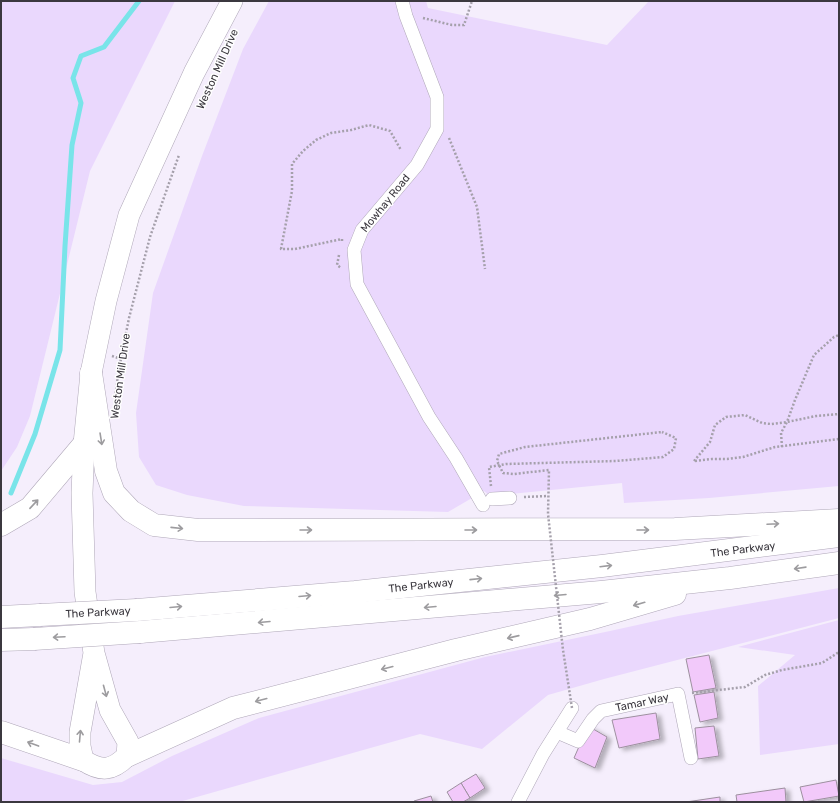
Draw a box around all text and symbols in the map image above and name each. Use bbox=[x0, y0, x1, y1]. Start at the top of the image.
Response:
street label: Weston Mill Drive bbox=[194, 27, 241, 111]
street label: Mowhay Road bbox=[358, 172, 413, 235]
street label: Weston Mill Drive bbox=[108, 332, 133, 420]
one-way arrow bbox=[97, 432, 105, 445]
one-way arrow bbox=[29, 499, 38, 509]
one-way arrow bbox=[766, 520, 779, 528]
one-way arrow bbox=[170, 524, 183, 532]
one-way arrow bbox=[299, 526, 312, 534]
one-way arrow bbox=[464, 526, 477, 534]
one-way arrow bbox=[636, 526, 649, 534]
street label: The Parkway bbox=[710, 539, 776, 560]
one-way arrow bbox=[599, 562, 612, 569]
one-way arrow bbox=[794, 564, 807, 572]
street label: The Parkway bbox=[388, 576, 454, 595]
one-way arrow bbox=[469, 576, 482, 583]
one-way arrow bbox=[554, 592, 567, 599]
one-way arrow bbox=[298, 593, 311, 600]
one-way arrow bbox=[633, 601, 646, 609]
one-way arrow bbox=[169, 603, 182, 610]
street label: The Parkway bbox=[65, 604, 131, 621]
one-way arrow bbox=[424, 604, 437, 611]
one-way arrow bbox=[258, 618, 271, 626]
one-way arrow bbox=[53, 633, 66, 641]
one-way arrow bbox=[507, 634, 520, 641]
one-way arrow bbox=[381, 665, 394, 672]
one-way arrow bbox=[102, 684, 109, 697]
street label: Tamar Way bbox=[614, 690, 670, 714]
one-way arrow bbox=[255, 697, 268, 705]
one-way arrow bbox=[77, 730, 84, 743]
one-way arrow bbox=[27, 739, 39, 747]

